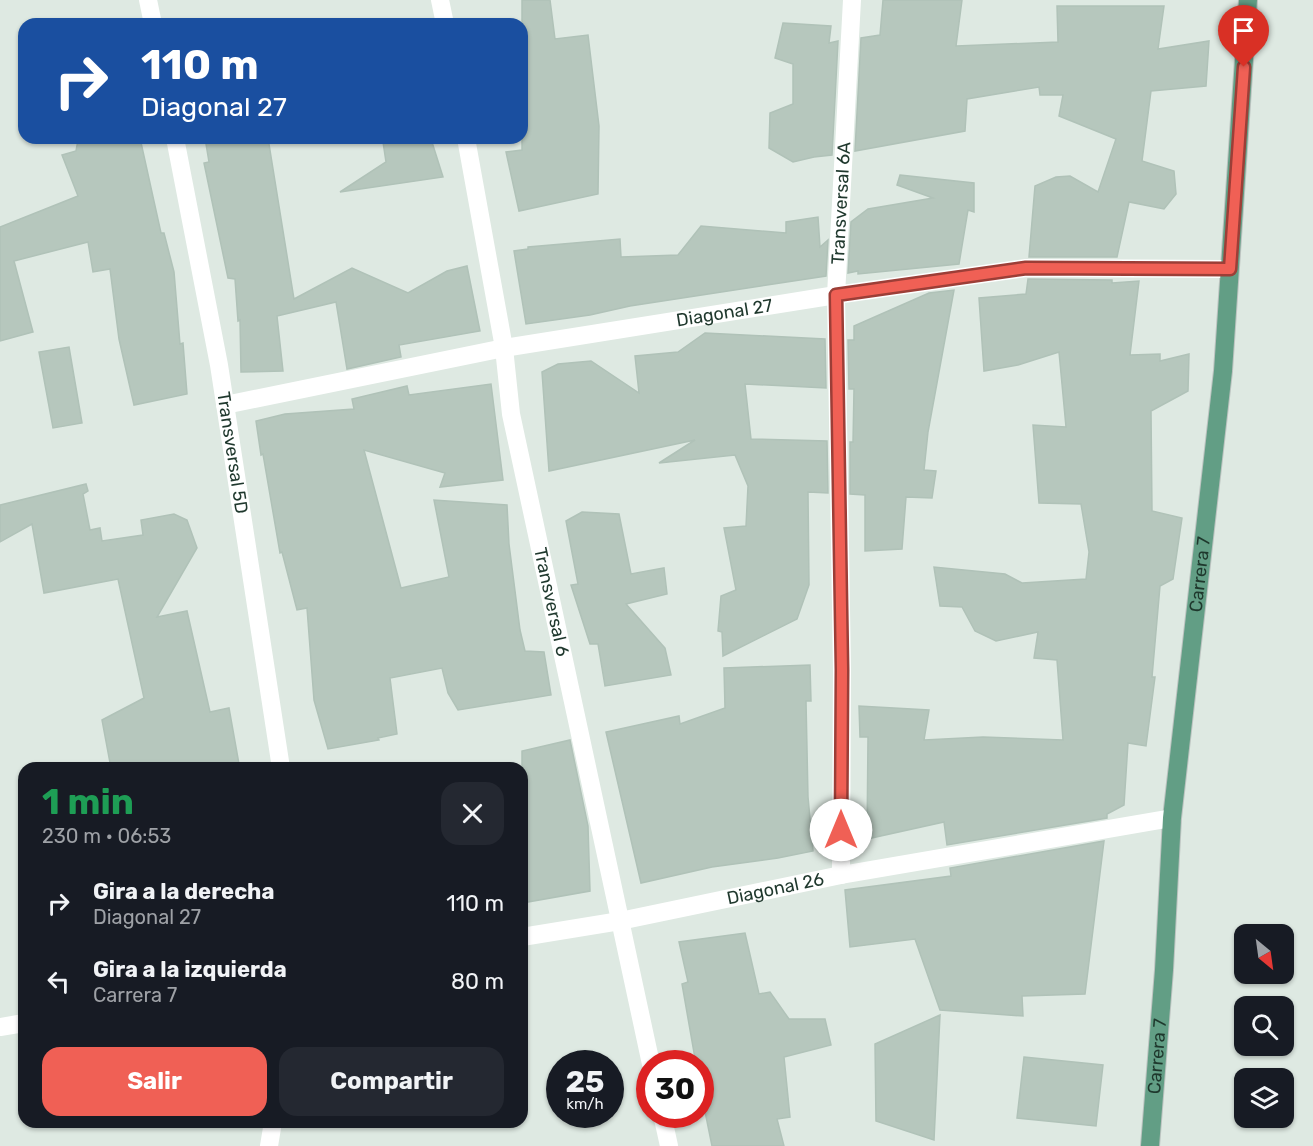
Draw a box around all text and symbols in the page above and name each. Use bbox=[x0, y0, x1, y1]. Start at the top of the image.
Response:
pin bbox=[1218, 5, 1269, 67]
icon: arrive bbox=[1227, 14, 1260, 47]
text: 110 m bbox=[141, 40, 259, 90]
icon: right bbox=[42, 42, 120, 120]
text: Diagonal 27 bbox=[141, 91, 287, 123]
street label: Transversal 6A bbox=[827, 141, 855, 265]
street label: Diagonal 27 bbox=[675, 294, 774, 331]
street label: Transversal 5D bbox=[212, 390, 253, 515]
street label: Carrera 7 bbox=[1185, 535, 1215, 613]
street label: Transversal 6 bbox=[529, 545, 574, 659]
text: 1 min bbox=[42, 780, 134, 823]
button: close bbox=[441, 782, 504, 845]
position arrow bbox=[809, 798, 873, 862]
text: 230 m · 06:53 bbox=[42, 824, 171, 848]
street label: Diagonal 26 bbox=[725, 868, 826, 910]
text: Gira a la derecha bbox=[93, 878, 274, 905]
icon: right bbox=[42, 887, 75, 920]
text: 110 m bbox=[446, 890, 504, 917]
text: Diagonal 27 bbox=[93, 905, 201, 929]
north arrow bbox=[1234, 924, 1294, 984]
map controls bbox=[1234, 924, 1294, 1128]
text: Gira a la izquierda bbox=[93, 956, 287, 983]
icon: left bbox=[42, 965, 75, 998]
text: 80 m bbox=[451, 968, 504, 995]
text: Carrera 7 bbox=[93, 983, 177, 1007]
button: search bbox=[1234, 996, 1294, 1056]
street label: Carrera 7 bbox=[1143, 1018, 1171, 1095]
button: Salir bbox=[42, 1047, 267, 1116]
button: Compartir bbox=[279, 1047, 504, 1116]
speed limit sign: 30 bbox=[636, 1050, 714, 1128]
text: 25 bbox=[566, 1064, 604, 1100]
button: layers bbox=[1234, 1068, 1294, 1128]
text: km/h bbox=[566, 1095, 604, 1113]

